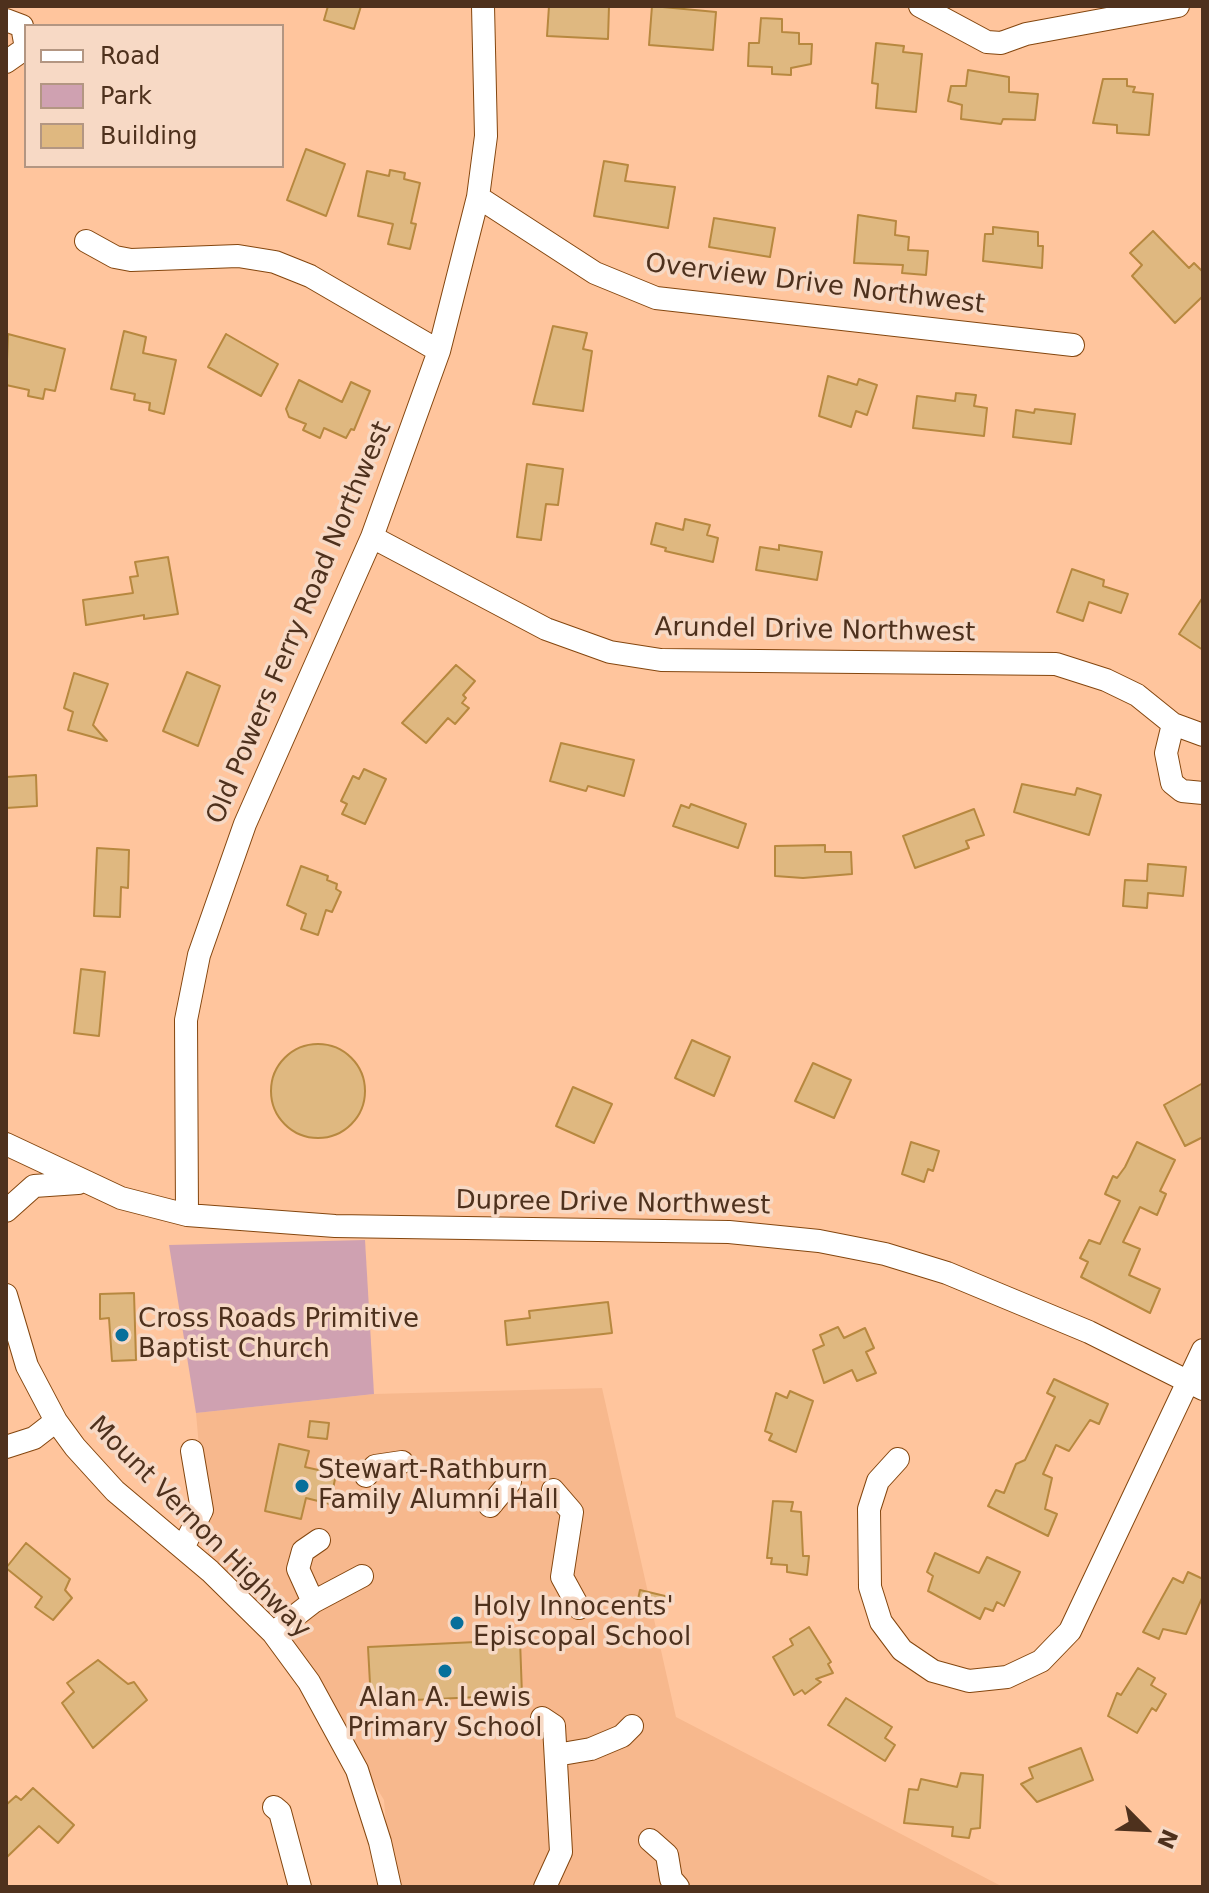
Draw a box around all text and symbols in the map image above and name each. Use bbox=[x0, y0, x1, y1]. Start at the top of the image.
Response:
legend bbox=[24, 24, 284, 168]
text: Road bbox=[100, 42, 160, 70]
text: Park bbox=[100, 82, 152, 110]
text: Building bbox=[100, 122, 197, 150]
street label: Overview Drive Northwest bbox=[643, 249, 987, 321]
street label: Old Powers Ferry Road Northwest bbox=[201, 417, 399, 829]
street label: Arundel Drive Northwest bbox=[654, 613, 976, 649]
street label: Dupree Drive Northwest bbox=[455, 1186, 771, 1222]
place label: Cross Roads Primitive Baptist Church bbox=[138, 1304, 419, 1366]
marker: Cross Roads Primitive Baptist Church bbox=[113, 1326, 131, 1344]
street label: Mount Vernon Highway bbox=[81, 1410, 317, 1646]
place label: Stewart-Rathburn Family Alumni Hall bbox=[318, 1455, 559, 1516]
marker: Stewart-Rathburn Family Alumni Hall bbox=[293, 1477, 311, 1495]
place label: Holy Innocents' Episcopal School bbox=[473, 1592, 691, 1654]
marker: Holy Innocents' Episcopal School bbox=[448, 1614, 466, 1632]
marker: Alan A. Lewis Primary School bbox=[436, 1662, 454, 1680]
place label: Alan A. Lewis Primary School bbox=[347, 1683, 543, 1744]
north arrow bbox=[1105, 1789, 1185, 1869]
text: N bbox=[1152, 1825, 1183, 1852]

